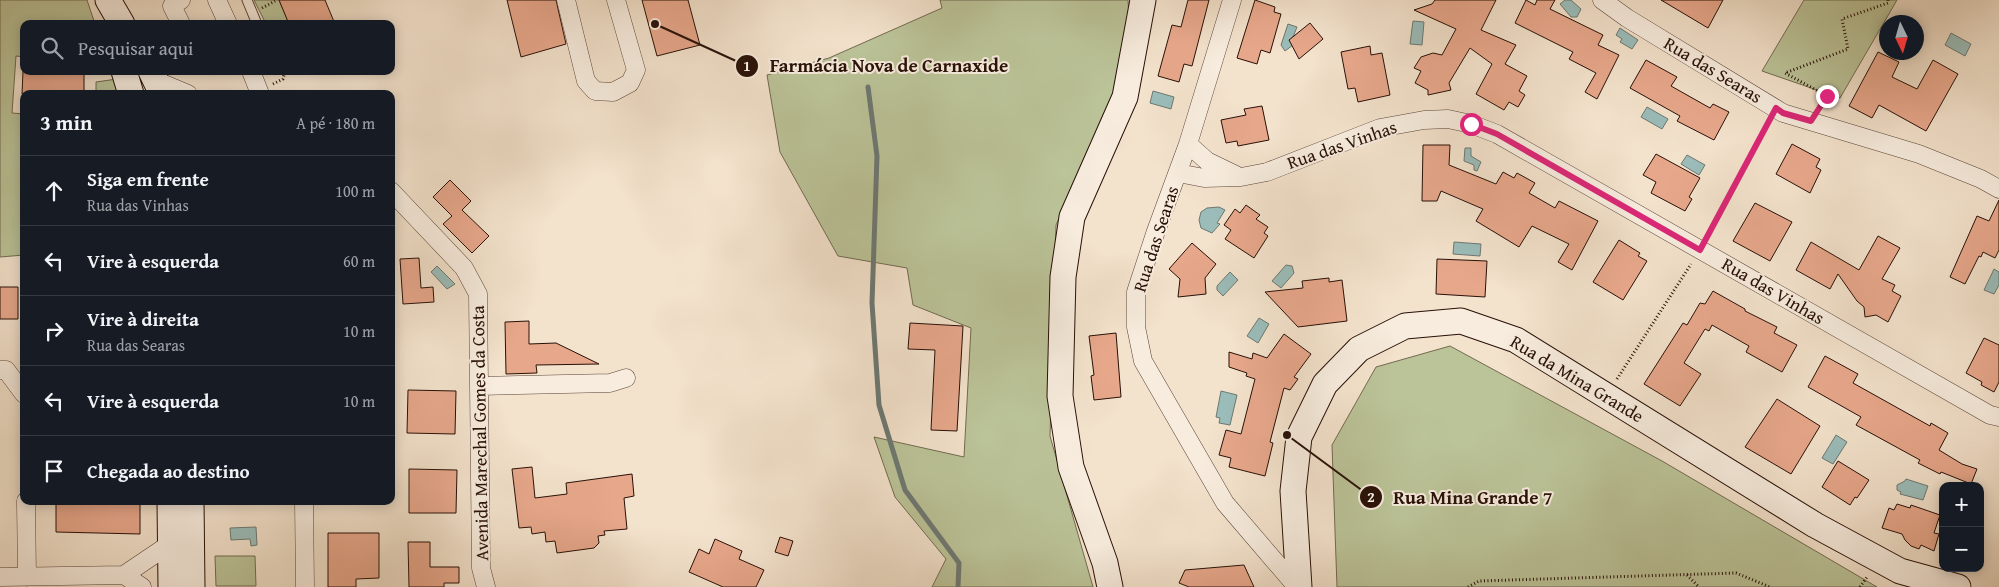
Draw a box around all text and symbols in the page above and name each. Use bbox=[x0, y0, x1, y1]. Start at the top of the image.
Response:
north arrow bbox=[1879, 15, 1924, 60]
search box bbox=[20, 20, 395, 75]
street label: Rua das Searas bbox=[1659, 30, 1768, 110]
icon: search bbox=[38, 34, 66, 62]
text: Pesquisar aqui bbox=[78, 34, 193, 62]
callout: Farmácia Nova de Carnaxide bbox=[735, 49, 1018, 83]
text: Farmácia Nova de Carnaxide bbox=[770, 51, 1008, 79]
text: 1 bbox=[743, 55, 751, 76]
route end bbox=[1816, 85, 1839, 108]
text: 3 min bbox=[40, 107, 92, 138]
text: A pé · 180 m bbox=[296, 111, 375, 135]
street label: Rua das Vinhas bbox=[1283, 113, 1400, 176]
route start bbox=[1460, 113, 1483, 136]
text: Siga em frente bbox=[87, 165, 209, 193]
icon: ahead bbox=[40, 177, 68, 205]
text: 100 m bbox=[335, 179, 375, 203]
street label: Rua das Searas bbox=[1126, 182, 1185, 296]
text: Rua das Vinhas bbox=[87, 193, 189, 217]
icon: left bbox=[40, 247, 68, 275]
text: Vire à esquerda bbox=[87, 247, 219, 275]
text: 60 m bbox=[343, 249, 375, 273]
street label: Rua das Vinhas bbox=[1717, 250, 1830, 331]
text: Vire à direita bbox=[87, 305, 199, 333]
street label: Avenida Marechal Gomes da Costa bbox=[464, 305, 495, 561]
icon: right bbox=[40, 317, 68, 345]
text: 10 m bbox=[343, 319, 375, 343]
street label: Rua da Mina Grande bbox=[1505, 328, 1649, 429]
text: Rua das Searas bbox=[87, 333, 185, 357]
icon: left bbox=[40, 387, 68, 415]
text: Vire à esquerda bbox=[87, 387, 219, 415]
text: 10 m bbox=[343, 389, 375, 413]
icon: arrive bbox=[40, 457, 68, 485]
text: Chegada ao destino bbox=[87, 457, 250, 485]
callout: Rua Mina Grande 7 bbox=[1358, 480, 1563, 514]
map controls bbox=[1939, 482, 1984, 572]
button: + bbox=[1939, 482, 1984, 527]
text: Rua Mina Grande 7 bbox=[1393, 483, 1553, 511]
text: 2 bbox=[1367, 486, 1375, 507]
button: − bbox=[1939, 527, 1984, 572]

